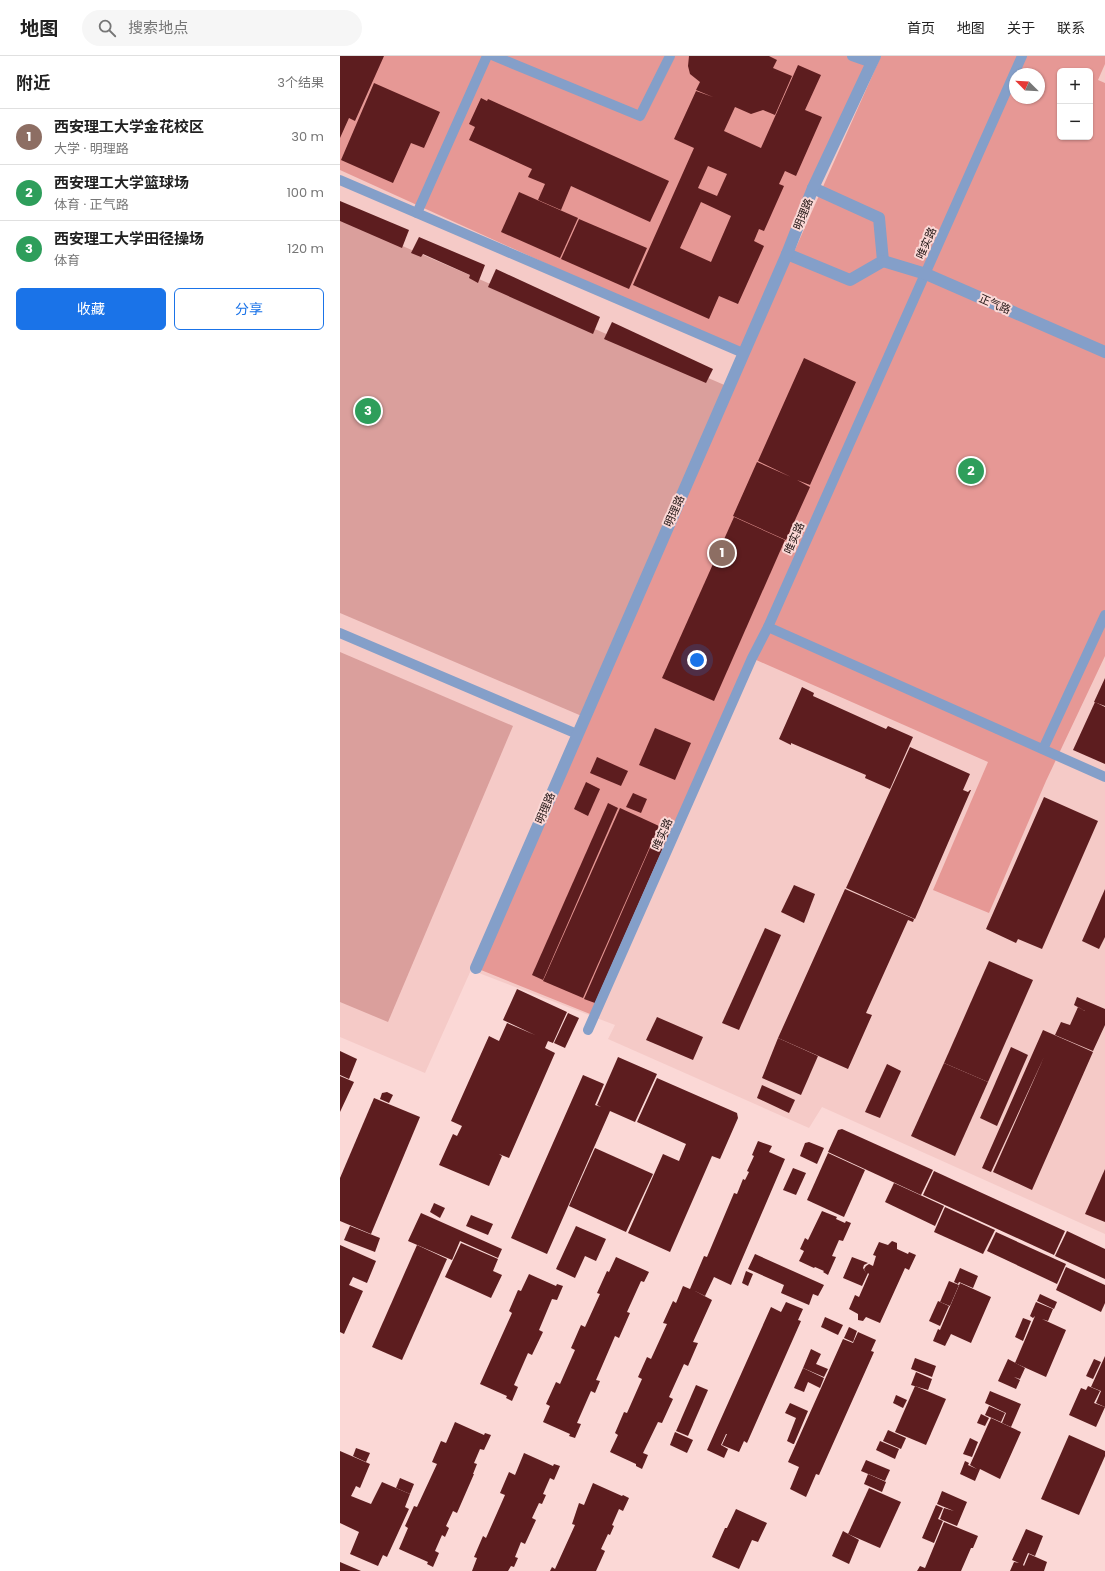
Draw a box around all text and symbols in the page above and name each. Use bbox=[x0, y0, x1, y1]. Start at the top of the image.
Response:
search box bbox=[82, 10, 362, 46]
text: 地图 bbox=[20, 15, 58, 42]
icon: search bbox=[96, 17, 118, 39]
text: 搜索地点 bbox=[128, 17, 188, 38]
text: 首页 bbox=[907, 18, 935, 38]
text: 地图 bbox=[957, 18, 985, 38]
text: 关于 bbox=[1007, 18, 1035, 38]
text: 联系 bbox=[1057, 18, 1085, 38]
north arrow bbox=[1009, 68, 1045, 104]
map controls bbox=[1057, 68, 1093, 140]
button: + bbox=[1057, 68, 1093, 104]
text: 附近 bbox=[16, 71, 50, 95]
text: 3个结果 bbox=[277, 73, 324, 92]
button: − bbox=[1057, 104, 1093, 140]
text: 西安理工大学金花校区 bbox=[54, 116, 204, 137]
text: 1 bbox=[27, 127, 31, 146]
text: 30 m bbox=[291, 127, 324, 146]
text: 大学 · 明理路 bbox=[54, 139, 129, 158]
text: 西安理工大学篮球场 bbox=[54, 172, 189, 193]
text: 2 bbox=[25, 183, 33, 202]
text: 100 m bbox=[287, 183, 324, 202]
text: 体育 · 正气路 bbox=[54, 195, 129, 214]
street label: 明理路 bbox=[789, 196, 817, 232]
street label: 唯实路 bbox=[912, 225, 940, 261]
text: 西安理工大学田径操场 bbox=[54, 228, 204, 249]
text: 3 bbox=[25, 239, 33, 258]
text: 120 m bbox=[287, 239, 324, 258]
text: 体育 bbox=[54, 251, 80, 270]
button: 收藏 bbox=[16, 288, 166, 330]
button: 分享 bbox=[174, 288, 324, 330]
street label: 正气路 bbox=[977, 290, 1013, 318]
pin: 3 bbox=[355, 396, 381, 426]
pin: 2 bbox=[958, 456, 984, 486]
street label: 明理路 bbox=[660, 493, 688, 529]
street label: 唯实路 bbox=[780, 520, 808, 556]
pin: 1 bbox=[709, 538, 735, 568]
your location bbox=[687, 650, 707, 670]
street label: 明理路 bbox=[531, 790, 559, 826]
street label: 唯实路 bbox=[648, 816, 676, 852]

